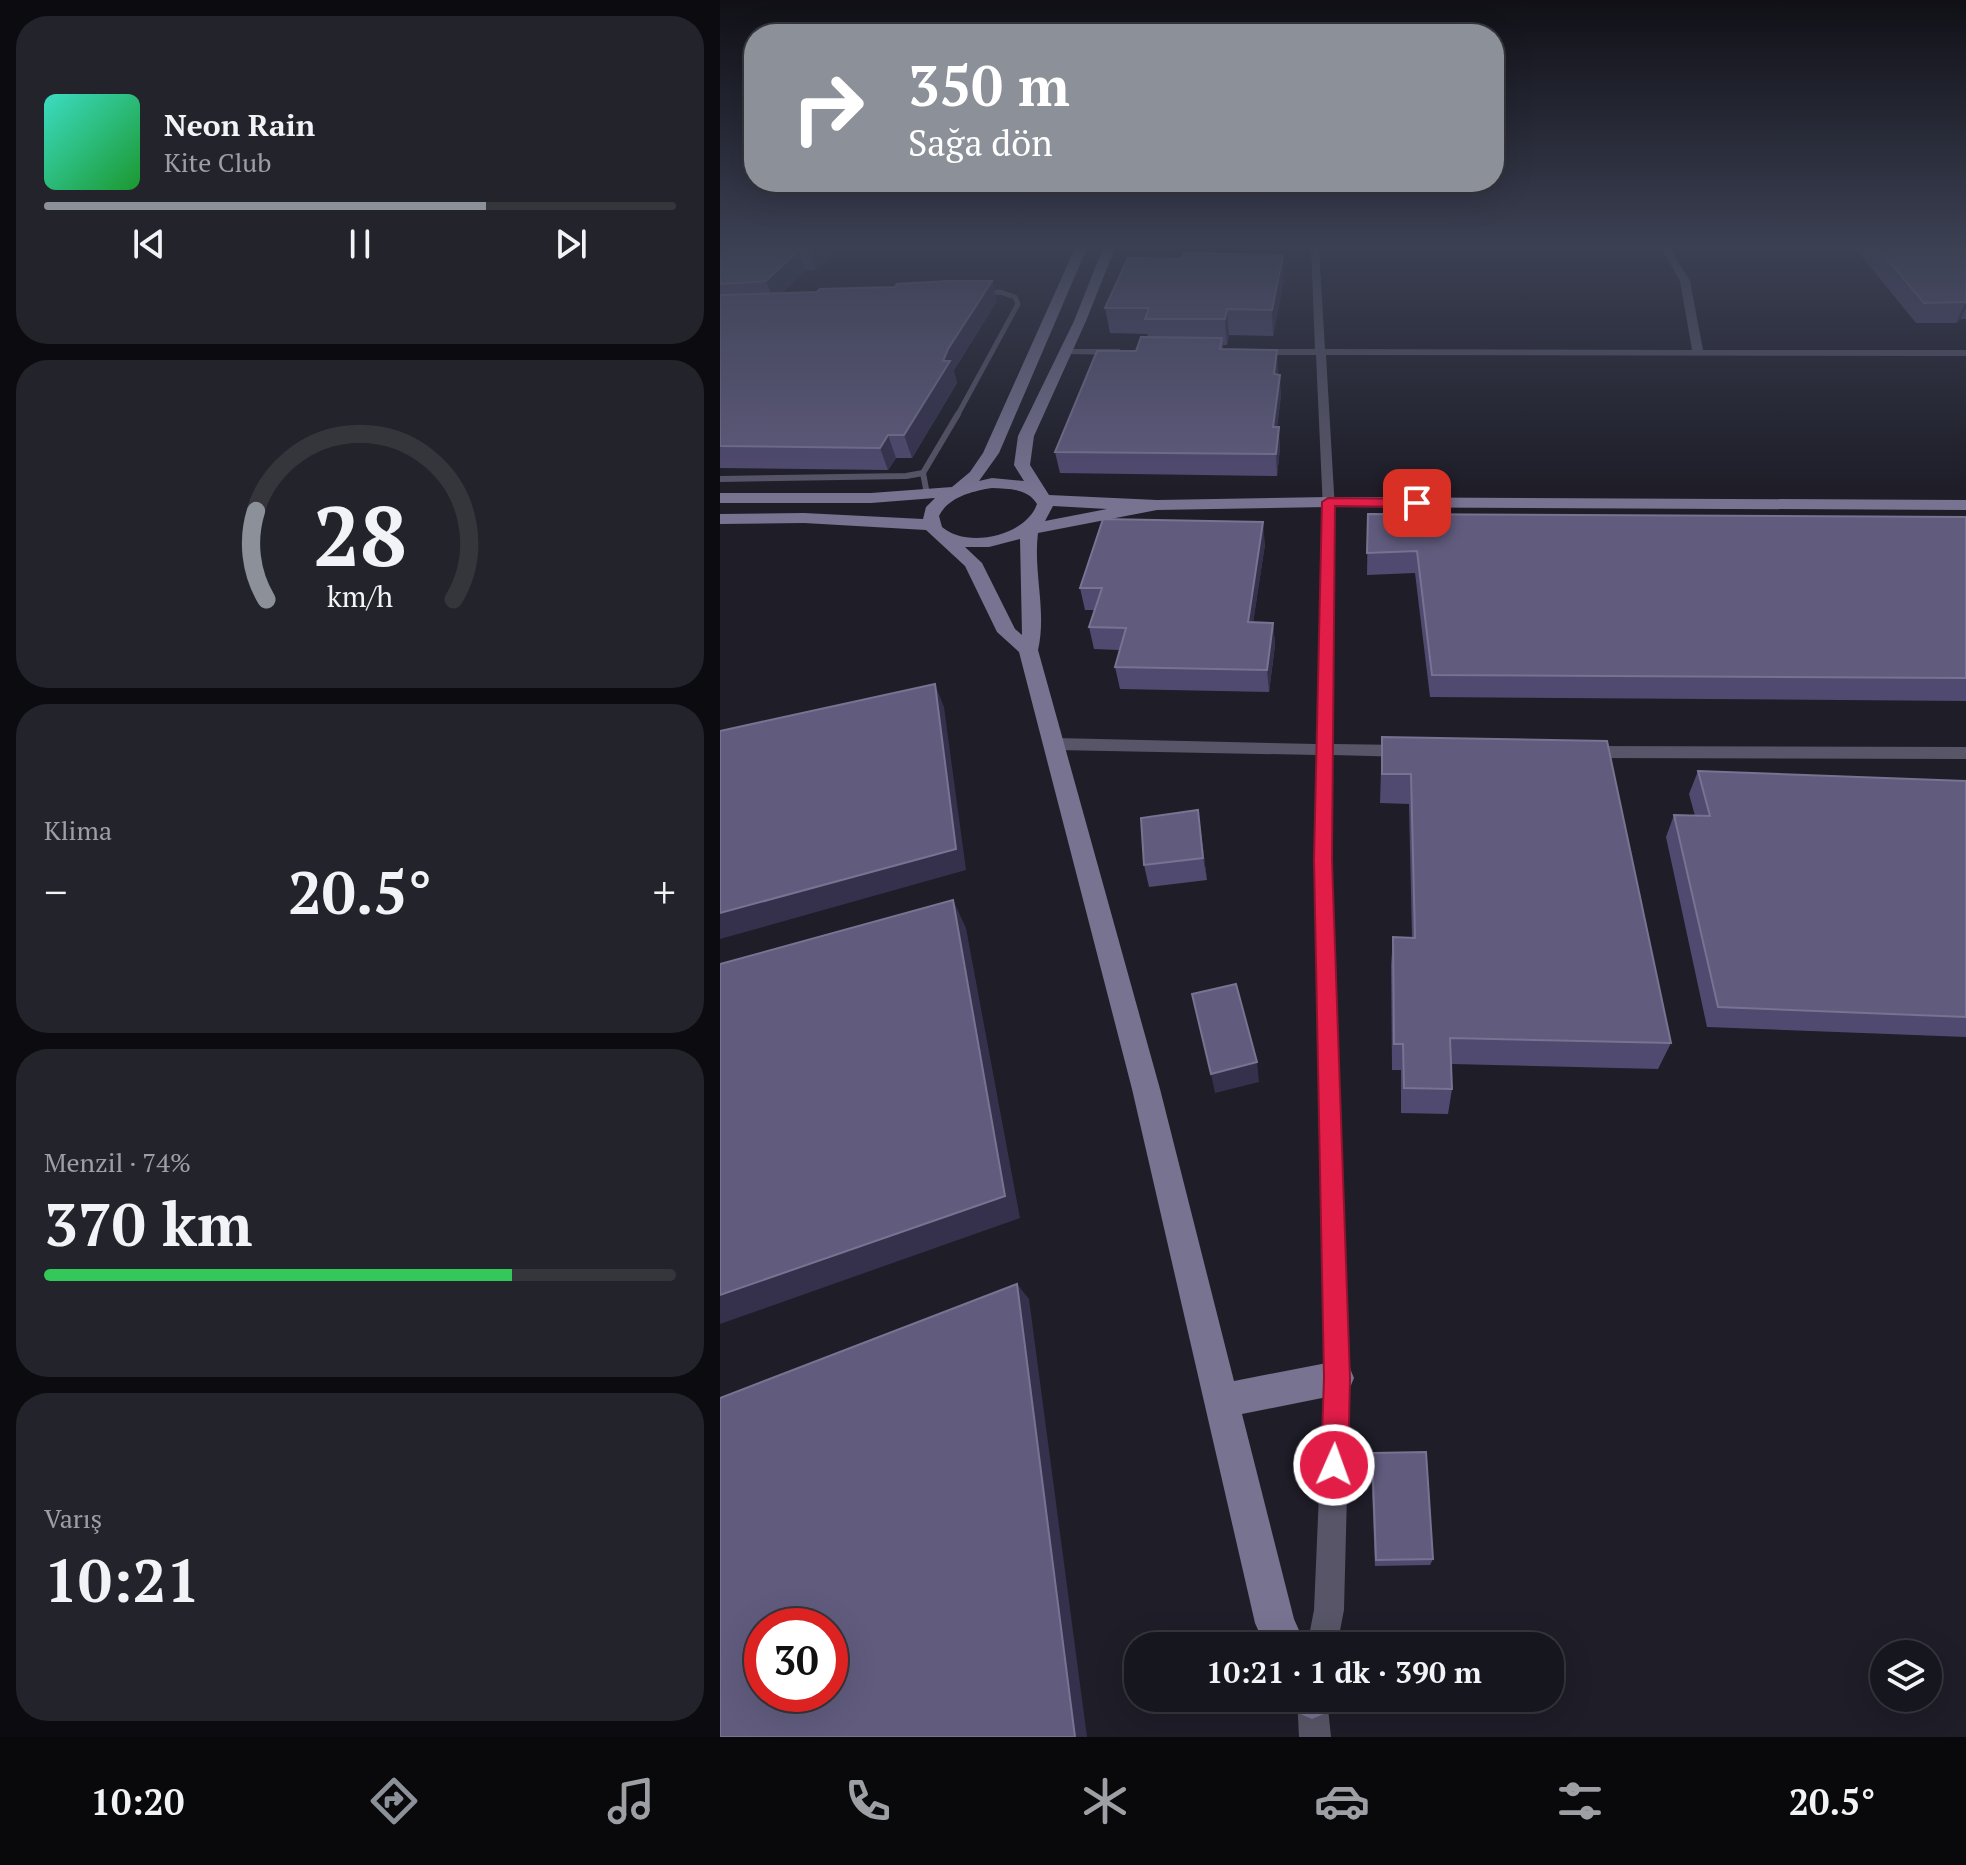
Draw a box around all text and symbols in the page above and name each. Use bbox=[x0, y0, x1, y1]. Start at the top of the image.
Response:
text: 350 m bbox=[908, 48, 1070, 122]
icon: right bbox=[776, 56, 880, 160]
text: Neon Rain bbox=[164, 105, 315, 145]
text: Sağa dön bbox=[908, 119, 1053, 166]
text: Kite Club bbox=[164, 145, 271, 179]
icon: previous bbox=[127, 222, 171, 266]
icon: pause bbox=[338, 222, 382, 266]
icon: next bbox=[549, 222, 593, 266]
pin bbox=[1383, 469, 1451, 537]
text: 28 bbox=[313, 480, 407, 590]
icon: arrive bbox=[1395, 481, 1439, 525]
text: km/h bbox=[327, 577, 393, 615]
text: Klima bbox=[44, 813, 112, 847]
text: 20.5° bbox=[288, 852, 432, 931]
text: − bbox=[44, 862, 67, 921]
text: + bbox=[653, 862, 676, 921]
text: Menzil · 74% bbox=[44, 1145, 191, 1179]
text: 370 km bbox=[44, 1184, 252, 1263]
position arrow bbox=[1292, 1423, 1376, 1507]
text: Varış bbox=[44, 1501, 102, 1535]
text: 10:21 bbox=[44, 1540, 200, 1619]
speed limit sign: 30 bbox=[744, 1608, 848, 1712]
map controls bbox=[1870, 1640, 1942, 1712]
button: layers bbox=[1870, 1640, 1942, 1712]
text: 10:21 · 1 dk · 390 m bbox=[1206, 1652, 1482, 1692]
icon: directions bbox=[366, 1773, 422, 1829]
icon: music bbox=[603, 1773, 659, 1829]
icon: phone bbox=[840, 1773, 896, 1829]
icon: climate bbox=[1077, 1773, 1133, 1829]
icon: car bbox=[1314, 1773, 1370, 1829]
icon: filters bbox=[1552, 1773, 1608, 1829]
text: 10:20 bbox=[91, 1778, 184, 1825]
text: 20.5° bbox=[1789, 1778, 1875, 1825]

